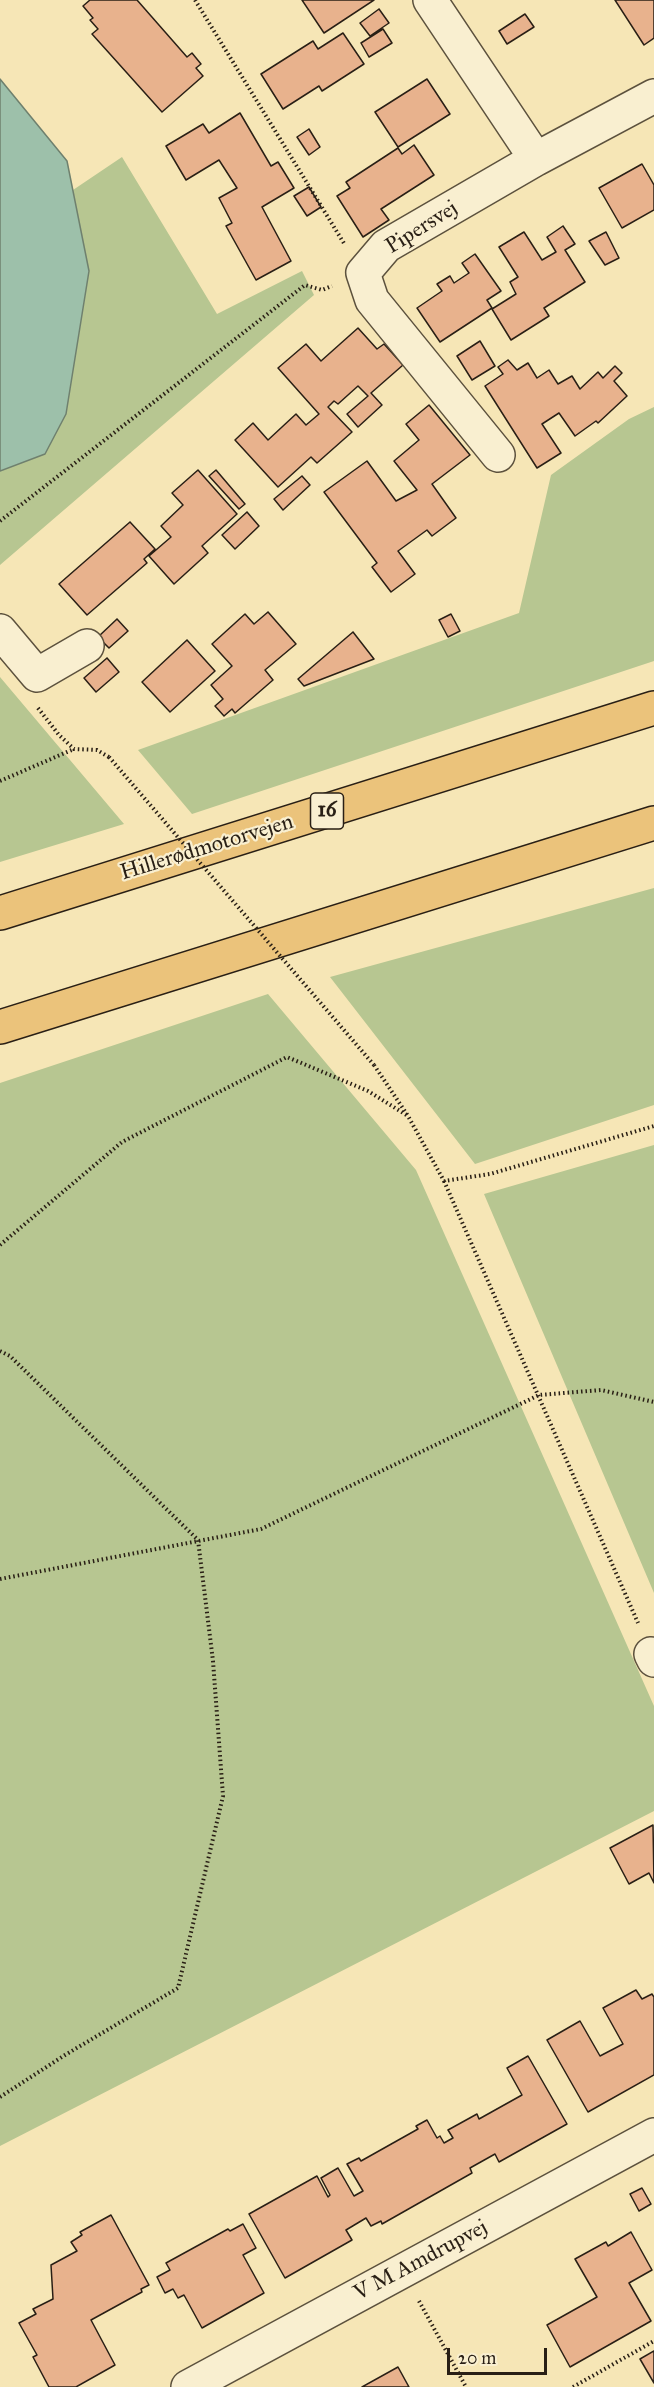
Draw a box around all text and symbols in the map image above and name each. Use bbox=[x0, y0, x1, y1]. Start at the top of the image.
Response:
street label: Pipersvej bbox=[381, 196, 463, 260]
road number: 16 bbox=[310, 793, 344, 829]
street label: Hillerødmotorvejen bbox=[117, 809, 297, 887]
street label: V M Amdrupvej bbox=[350, 2215, 492, 2307]
scale bar bbox=[450, 2336, 550, 2374]
text: 20 m bbox=[458, 2347, 496, 2369]

